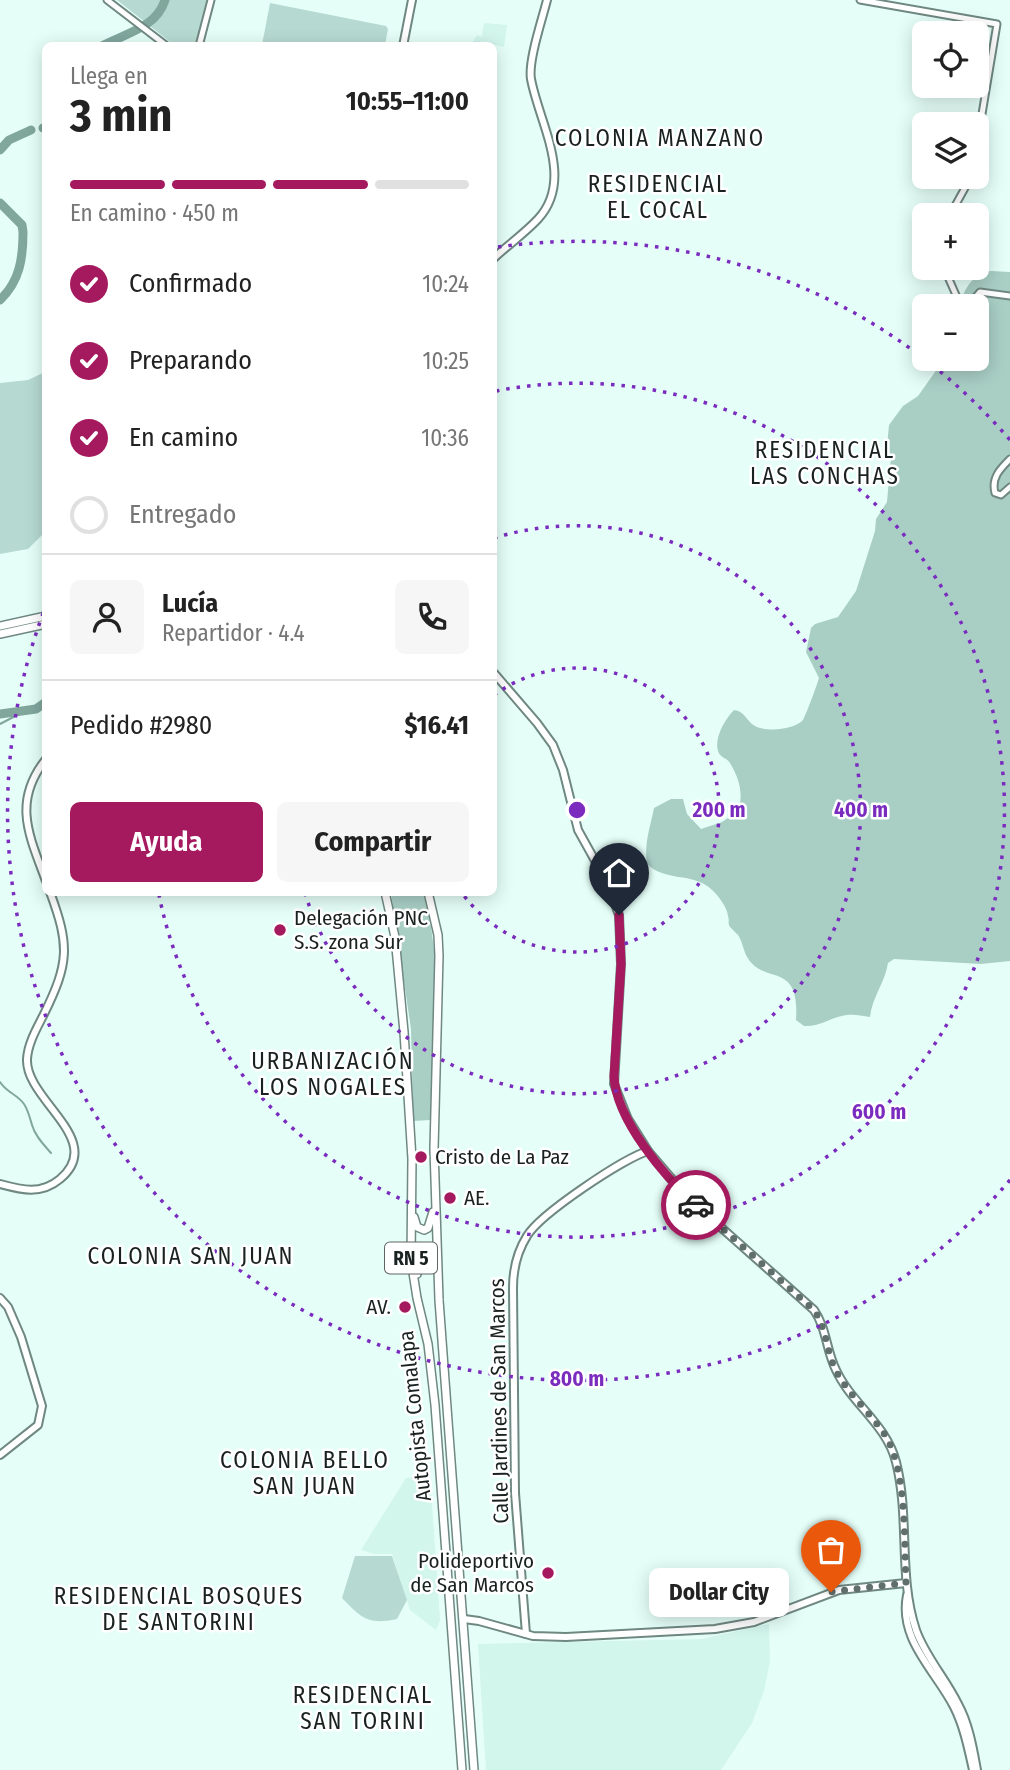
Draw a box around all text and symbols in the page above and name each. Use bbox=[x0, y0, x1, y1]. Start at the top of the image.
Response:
map controls bbox=[912, 21, 989, 371]
button: locate bbox=[912, 21, 989, 98]
text: Llega en bbox=[70, 62, 148, 90]
text: 10:55–11:00 bbox=[346, 86, 469, 117]
text: 3 min bbox=[70, 88, 172, 143]
button: layers bbox=[912, 112, 989, 189]
district label: COLONIA MANZANO bbox=[555, 124, 765, 152]
district label: RESIDENCIAL EL COCAL bbox=[588, 170, 728, 224]
text: En camino · 450 m bbox=[70, 199, 239, 227]
button: + bbox=[912, 203, 989, 280]
icon: check bbox=[70, 265, 108, 303]
text: Confirmado bbox=[129, 268, 252, 299]
text: 10:24 bbox=[422, 270, 469, 298]
button: − bbox=[912, 294, 989, 371]
icon: check bbox=[70, 342, 108, 380]
text: Preparando bbox=[129, 345, 252, 376]
text: 10:25 bbox=[422, 347, 469, 375]
icon: check bbox=[70, 419, 108, 457]
text: En camino bbox=[129, 422, 238, 453]
text: 10:36 bbox=[421, 424, 469, 452]
district label: RESIDENCIAL LAS CONCHAS bbox=[750, 436, 900, 490]
text: Entregado bbox=[129, 499, 236, 530]
button: person bbox=[70, 580, 144, 654]
button: phone bbox=[395, 580, 469, 654]
text: Lucía bbox=[162, 588, 218, 619]
text: Repartidor · 4.4 bbox=[162, 619, 305, 647]
text: Pedido #2980 bbox=[70, 710, 212, 741]
text: $16.41 bbox=[404, 710, 469, 741]
text: 200 m bbox=[691, 797, 746, 823]
text: 400 m bbox=[834, 797, 888, 823]
centre of rings bbox=[565, 798, 589, 822]
button: Ayuda bbox=[70, 802, 263, 882]
button: Compartir bbox=[277, 802, 469, 882]
pin bbox=[589, 843, 649, 915]
icon: home bbox=[600, 854, 638, 892]
place label: Delegación PNC S.S. zona Sur bbox=[294, 905, 428, 955]
marker: Delegación PNC S.S. zona Sur bbox=[272, 922, 288, 938]
district label: URBANIZACIÓN LOS NOGALES bbox=[251, 1047, 415, 1101]
text: 600 m bbox=[852, 1099, 906, 1125]
place label: Cristo de La Paz bbox=[435, 1144, 569, 1170]
marker: Cristo de La Paz bbox=[413, 1149, 429, 1165]
courier bbox=[661, 1170, 731, 1240]
place label: AE. bbox=[464, 1185, 489, 1211]
icon: car bbox=[677, 1186, 715, 1224]
marker: AE. bbox=[442, 1190, 458, 1206]
district label: COLONIA SAN JUAN bbox=[87, 1242, 295, 1270]
road number: RN 5 bbox=[385, 1242, 437, 1274]
street label: Calle Jardines de San Marcos bbox=[484, 1278, 514, 1524]
place label: AV. bbox=[366, 1294, 391, 1320]
marker: AV. bbox=[397, 1299, 413, 1315]
street label: Autopista Comalapa bbox=[393, 1329, 437, 1503]
text: 800 m bbox=[550, 1366, 604, 1392]
district label: COLONIA BELLO SAN JUAN bbox=[220, 1446, 390, 1500]
pin bbox=[801, 1520, 861, 1592]
icon: bag bbox=[812, 1531, 850, 1569]
place label: Polideportivo de San Marcos bbox=[410, 1548, 534, 1598]
marker: Polideportivo de San Marcos bbox=[540, 1565, 556, 1581]
callout: Dollar City bbox=[649, 1568, 789, 1616]
text: Dollar City bbox=[669, 1578, 769, 1606]
district label: RESIDENCIAL BOSQUES DE SANTORINI bbox=[54, 1582, 304, 1636]
district label: RESIDENCIAL SAN TORINI bbox=[293, 1681, 433, 1735]

